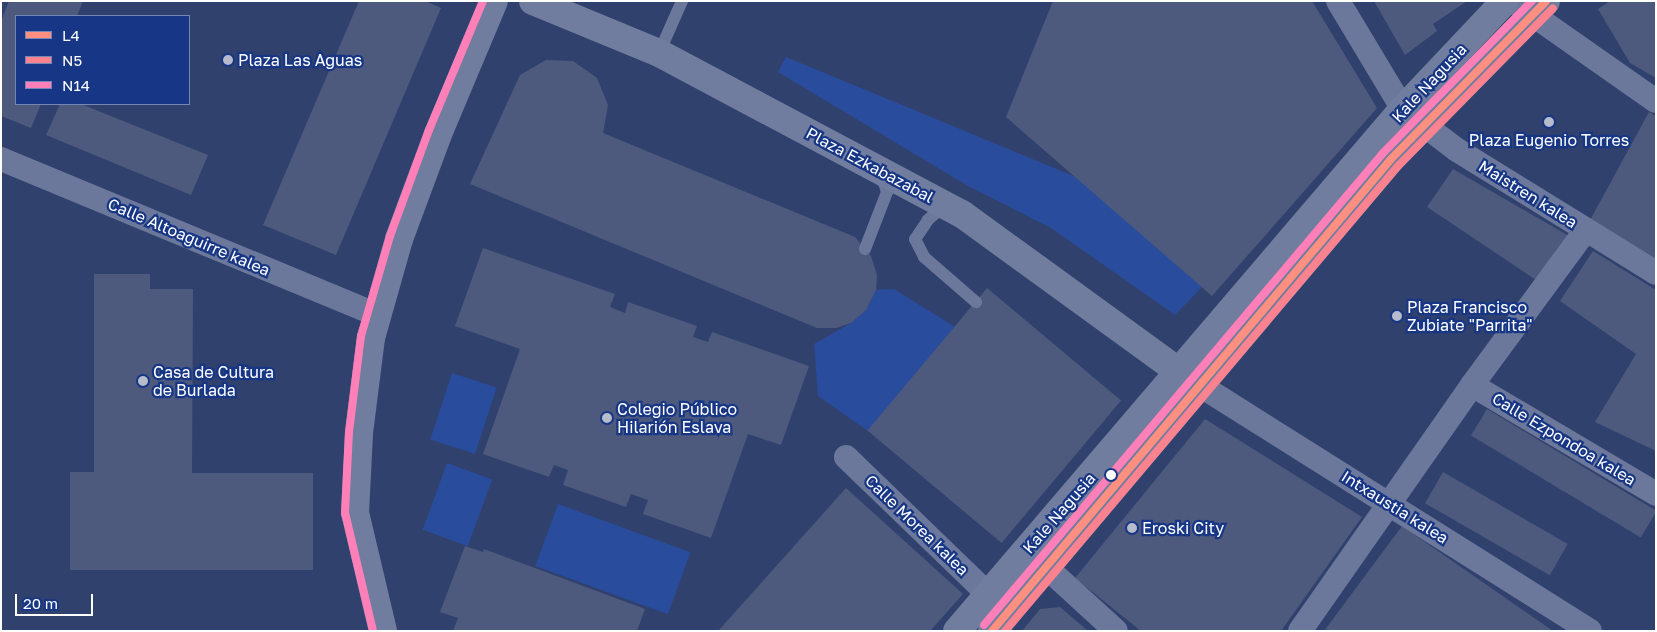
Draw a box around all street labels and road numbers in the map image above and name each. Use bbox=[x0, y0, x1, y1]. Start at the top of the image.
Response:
street label: Kale Nagusia bbox=[1388, 40, 1470, 126]
street label: Plaza Ezkabazabal bbox=[803, 123, 937, 207]
street label: Maistren kalea bbox=[1475, 156, 1581, 232]
street label: Calle Altoaguirre kalea bbox=[105, 194, 273, 280]
street label: Calle Ezpondoa kalea bbox=[1489, 388, 1639, 490]
street label: Intxaustia kalea bbox=[1338, 466, 1452, 548]
street label: Kale Nagusia bbox=[1019, 469, 1099, 557]
street label: Calle Morea kalea bbox=[861, 471, 973, 579]

